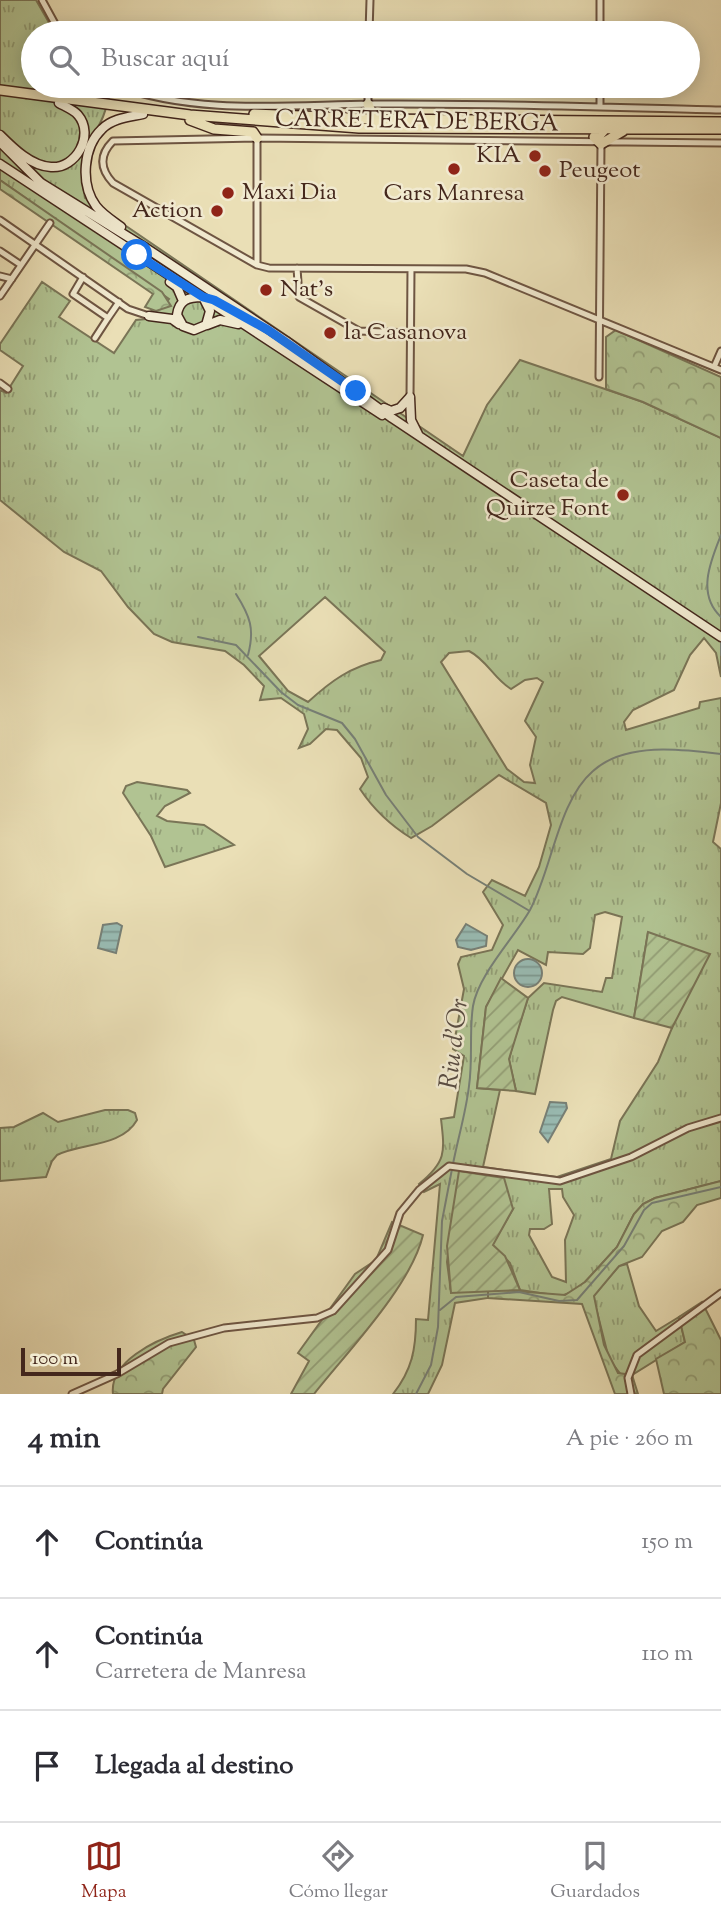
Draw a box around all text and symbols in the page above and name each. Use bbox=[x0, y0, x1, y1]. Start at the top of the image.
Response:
search box bbox=[21, 21, 700, 98]
icon: search bbox=[45, 41, 83, 79]
text: Buscar aquí bbox=[101, 41, 230, 78]
street label: CARRETERA DE BERGA bbox=[275, 103, 560, 141]
place label: KIA bbox=[476, 139, 521, 173]
marker: KIA bbox=[527, 148, 543, 164]
place label: Peugeot bbox=[559, 154, 641, 188]
marker: Cars Manresa bbox=[446, 161, 462, 177]
marker: Peugeot bbox=[537, 163, 553, 179]
place label: Maxi Dia bbox=[242, 176, 337, 210]
place label: Cars Manresa bbox=[383, 177, 525, 211]
marker: Maxi Dia bbox=[220, 185, 236, 201]
place label: Action bbox=[132, 194, 203, 228]
marker: Action bbox=[209, 203, 225, 219]
route start bbox=[121, 239, 152, 270]
place label: Nat's bbox=[280, 273, 333, 307]
marker: Nat's bbox=[258, 282, 274, 298]
place label: la Casanova bbox=[344, 316, 467, 350]
marker: la Casanova bbox=[322, 325, 338, 341]
route end bbox=[340, 375, 371, 406]
place label: Caseta de Quirze Font bbox=[486, 464, 609, 526]
marker: Caseta de Quirze Font bbox=[615, 487, 631, 503]
water label: Riu d'Or bbox=[431, 997, 479, 1091]
scale bar bbox=[21, 1345, 121, 1377]
text: 100 m bbox=[32, 1346, 78, 1373]
text: 4 min bbox=[28, 1418, 101, 1461]
text: A pie · 260 m bbox=[566, 1423, 693, 1456]
icon: ahead bbox=[28, 1523, 66, 1561]
text: Continúa bbox=[95, 1524, 203, 1561]
text: 150 m bbox=[641, 1526, 693, 1559]
text: Continúa bbox=[95, 1619, 203, 1656]
icon: ahead bbox=[28, 1635, 66, 1673]
text: 110 m bbox=[642, 1638, 693, 1671]
text: Carretera de Manresa bbox=[95, 1656, 307, 1689]
icon: arrive bbox=[28, 1747, 66, 1785]
text: Llegada al destino bbox=[95, 1748, 293, 1785]
tab: Mapa bbox=[81, 1837, 126, 1906]
tab: Cómo llegar bbox=[289, 1837, 388, 1906]
tab: Guardados bbox=[550, 1837, 640, 1906]

